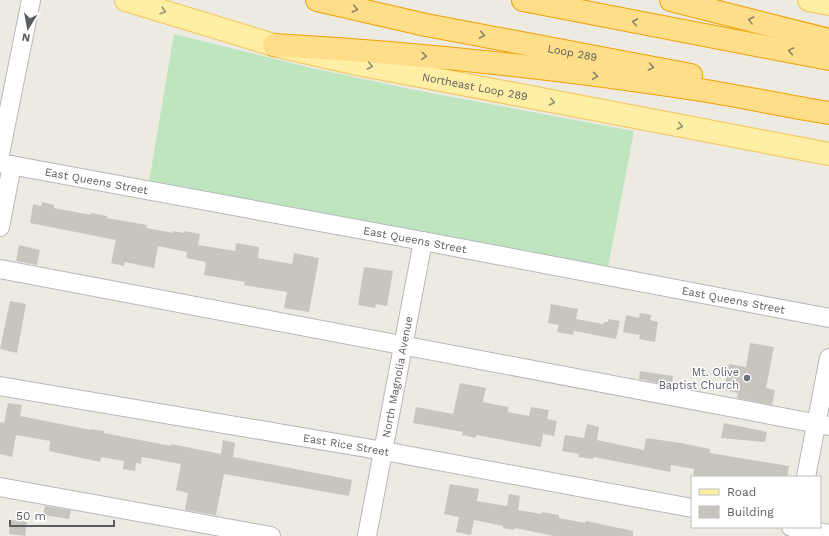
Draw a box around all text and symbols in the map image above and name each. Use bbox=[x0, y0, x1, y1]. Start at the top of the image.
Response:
one-way arrow bbox=[352, 4, 358, 12]
one-way arrow bbox=[159, 6, 166, 15]
north arrow bbox=[8, 8, 48, 48]
one-way arrow bbox=[747, 16, 754, 24]
one-way arrow bbox=[632, 18, 639, 26]
text: N bbox=[21, 30, 31, 44]
one-way arrow bbox=[479, 31, 486, 39]
street label: Loop 289 bbox=[547, 42, 599, 64]
one-way arrow bbox=[788, 48, 794, 56]
one-way arrow bbox=[421, 51, 427, 60]
one-way arrow bbox=[367, 62, 373, 70]
one-way arrow bbox=[648, 63, 655, 71]
street label: Northeast Loop 289 bbox=[421, 70, 529, 103]
one-way arrow bbox=[592, 71, 598, 80]
one-way arrow bbox=[549, 97, 556, 105]
one-way arrow bbox=[677, 121, 683, 130]
street label: East Queens Street bbox=[44, 165, 149, 197]
street label: East Queens Street bbox=[362, 224, 468, 256]
street label: East Queens Street bbox=[681, 284, 786, 316]
street label: North Magnolia Avenue bbox=[379, 315, 415, 439]
place label: Mt. Olive Baptist Church bbox=[659, 366, 739, 392]
marker: Mt. Olive Baptist Church bbox=[742, 373, 752, 383]
street label: East Rice Street bbox=[302, 431, 391, 458]
legend bbox=[691, 476, 821, 528]
text: Road bbox=[727, 485, 756, 499]
scale bar bbox=[10, 502, 114, 528]
text: Building bbox=[727, 505, 774, 519]
text: 50 m bbox=[16, 509, 46, 523]

